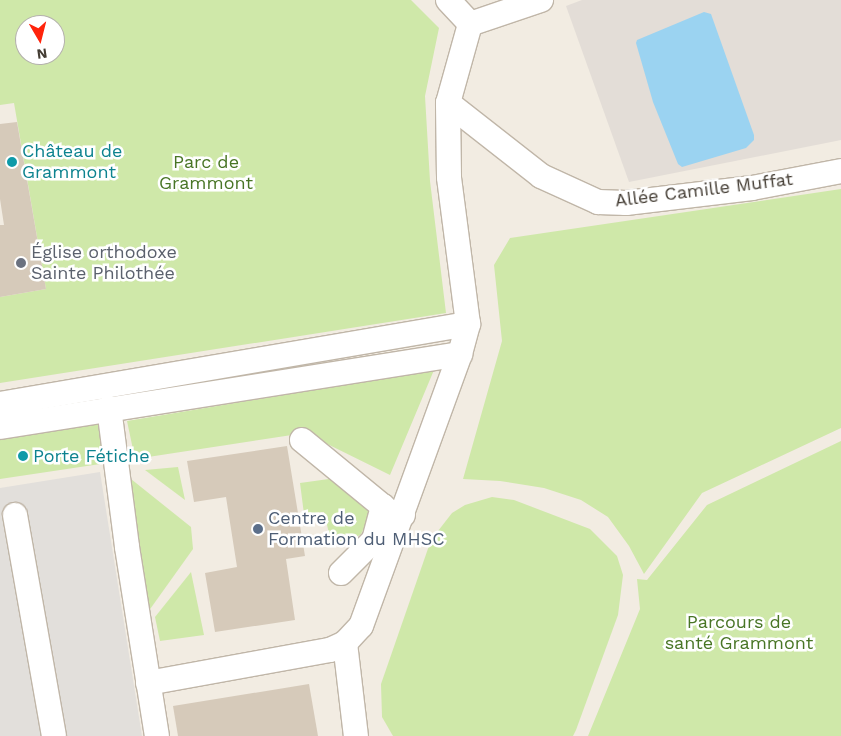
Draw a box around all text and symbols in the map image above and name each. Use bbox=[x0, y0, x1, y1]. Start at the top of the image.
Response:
north arrow bbox=[15, 15, 65, 65]
text: N bbox=[36, 45, 48, 63]
place label: Château de Grammont bbox=[22, 141, 122, 183]
park label: Parc de Grammont bbox=[159, 152, 253, 194]
marker: Château de Grammont bbox=[6, 156, 18, 168]
street label: Allée Camille Muffat bbox=[614, 168, 794, 212]
place label: Église orthodoxe Sainte Philothée bbox=[31, 242, 177, 284]
marker: Église orthodoxe Sainte Philothée bbox=[15, 257, 27, 269]
place label: Porte Fétiche bbox=[33, 445, 150, 467]
marker: Porte Fétiche bbox=[17, 450, 29, 462]
place label: Centre de Formation du MHSC bbox=[268, 508, 445, 550]
marker: Centre de Formation du MHSC bbox=[252, 523, 264, 535]
park label: Parcours de santé Grammont bbox=[665, 612, 813, 654]

